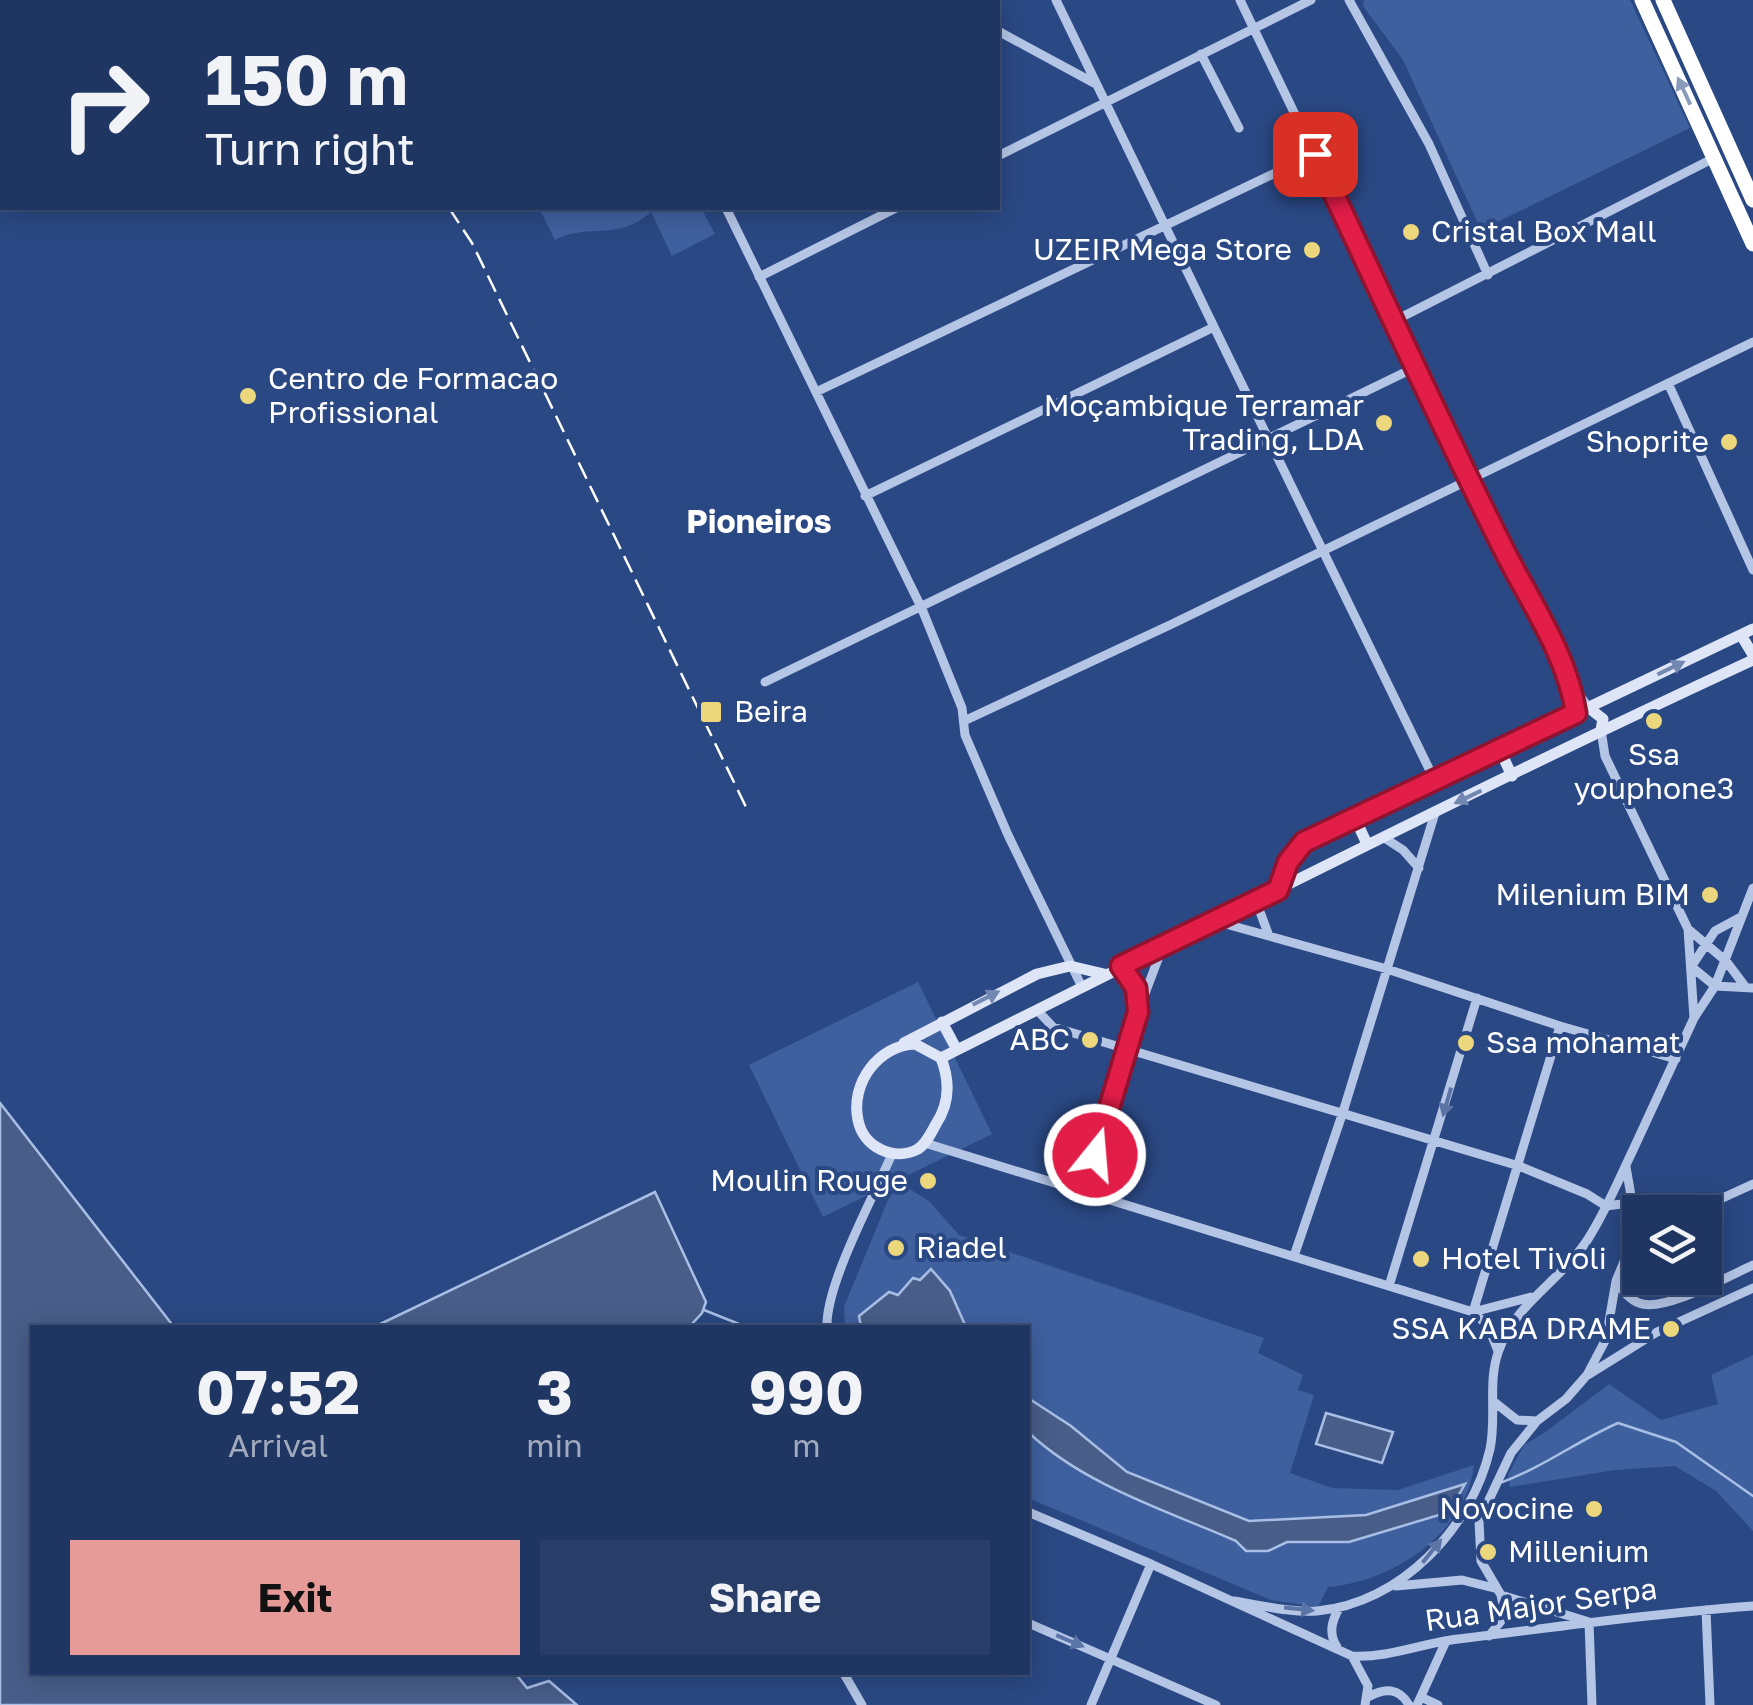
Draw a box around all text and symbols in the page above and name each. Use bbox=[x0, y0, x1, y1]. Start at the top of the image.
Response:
text: 150 m bbox=[205, 36, 408, 120]
icon: right bbox=[40, 40, 170, 170]
one-way arrow bbox=[1675, 76, 1692, 105]
pin bbox=[1273, 112, 1358, 197]
text: Turn right bbox=[205, 121, 415, 175]
icon: arrive bbox=[1288, 127, 1343, 182]
place label: Cristal Box Mall bbox=[1431, 213, 1657, 249]
marker: Cristal Box Mall bbox=[1400, 221, 1422, 243]
place label: UZEIR Mega Store bbox=[1033, 231, 1292, 267]
marker: UZEIR Mega Store bbox=[1301, 239, 1323, 261]
place label: Centro de Formacao Profissional bbox=[268, 360, 558, 430]
marker: Centro de Formacao Profissional bbox=[237, 385, 259, 407]
place label: Moçambique Terramar Trading, LDA bbox=[1044, 387, 1364, 457]
marker: Moçambique Terramar Trading, LDA bbox=[1373, 412, 1395, 434]
place label: Shoprite bbox=[1586, 423, 1709, 459]
marker: Shoprite bbox=[1718, 431, 1740, 453]
district label: Pioneiros bbox=[686, 502, 832, 540]
one-way arrow bbox=[1657, 660, 1686, 677]
place label: Beira bbox=[734, 693, 808, 729]
marker: Beira bbox=[698, 699, 724, 725]
marker: Ssa youphone3 bbox=[1643, 710, 1665, 732]
place label: Ssa youphone3 bbox=[1574, 736, 1734, 806]
one-way arrow bbox=[1453, 788, 1482, 805]
place label: Milenium BIM bbox=[1495, 876, 1690, 912]
marker: Milenium BIM bbox=[1699, 884, 1721, 906]
one-way arrow bbox=[972, 990, 1001, 1007]
place label: ABC bbox=[1010, 1021, 1070, 1057]
place label: Ssa mohamat bbox=[1486, 1024, 1681, 1060]
marker: ABC bbox=[1079, 1029, 1101, 1051]
marker: Ssa mohamat bbox=[1455, 1032, 1477, 1054]
one-way arrow bbox=[1439, 1088, 1454, 1118]
position arrow bbox=[1043, 1103, 1147, 1207]
place label: Moulin Rouge bbox=[710, 1162, 908, 1198]
marker: Moulin Rouge bbox=[917, 1170, 939, 1192]
map controls bbox=[1622, 1195, 1722, 1295]
button: layers bbox=[1622, 1195, 1722, 1295]
place label: Riadel bbox=[916, 1229, 1007, 1265]
marker: Riadel bbox=[885, 1237, 907, 1259]
place label: Hotel Tivoli bbox=[1441, 1240, 1607, 1276]
marker: Hotel Tivoli bbox=[1410, 1248, 1432, 1270]
place label: SSA KABA DRAME bbox=[1391, 1310, 1651, 1346]
marker: SSA KABA DRAME bbox=[1660, 1318, 1682, 1340]
text: 07:52 bbox=[196, 1355, 360, 1427]
text: 3 bbox=[536, 1355, 573, 1427]
text: 990 bbox=[749, 1355, 864, 1427]
text: Arrival bbox=[228, 1426, 328, 1464]
text: min bbox=[526, 1426, 583, 1464]
text: m bbox=[792, 1426, 821, 1464]
place label: Novocine bbox=[1439, 1490, 1574, 1526]
marker: Novocine bbox=[1583, 1498, 1605, 1520]
place label: Millenium bbox=[1508, 1533, 1649, 1569]
one-way arrow bbox=[1421, 1538, 1442, 1563]
button: Exit bbox=[70, 1540, 520, 1655]
button: Share bbox=[540, 1540, 990, 1655]
marker: Millenium bbox=[1477, 1541, 1499, 1563]
street label: Rua Major Serpa bbox=[1422, 1570, 1659, 1638]
one-way arrow bbox=[1284, 1601, 1315, 1617]
one-way arrow bbox=[1055, 1633, 1085, 1649]

